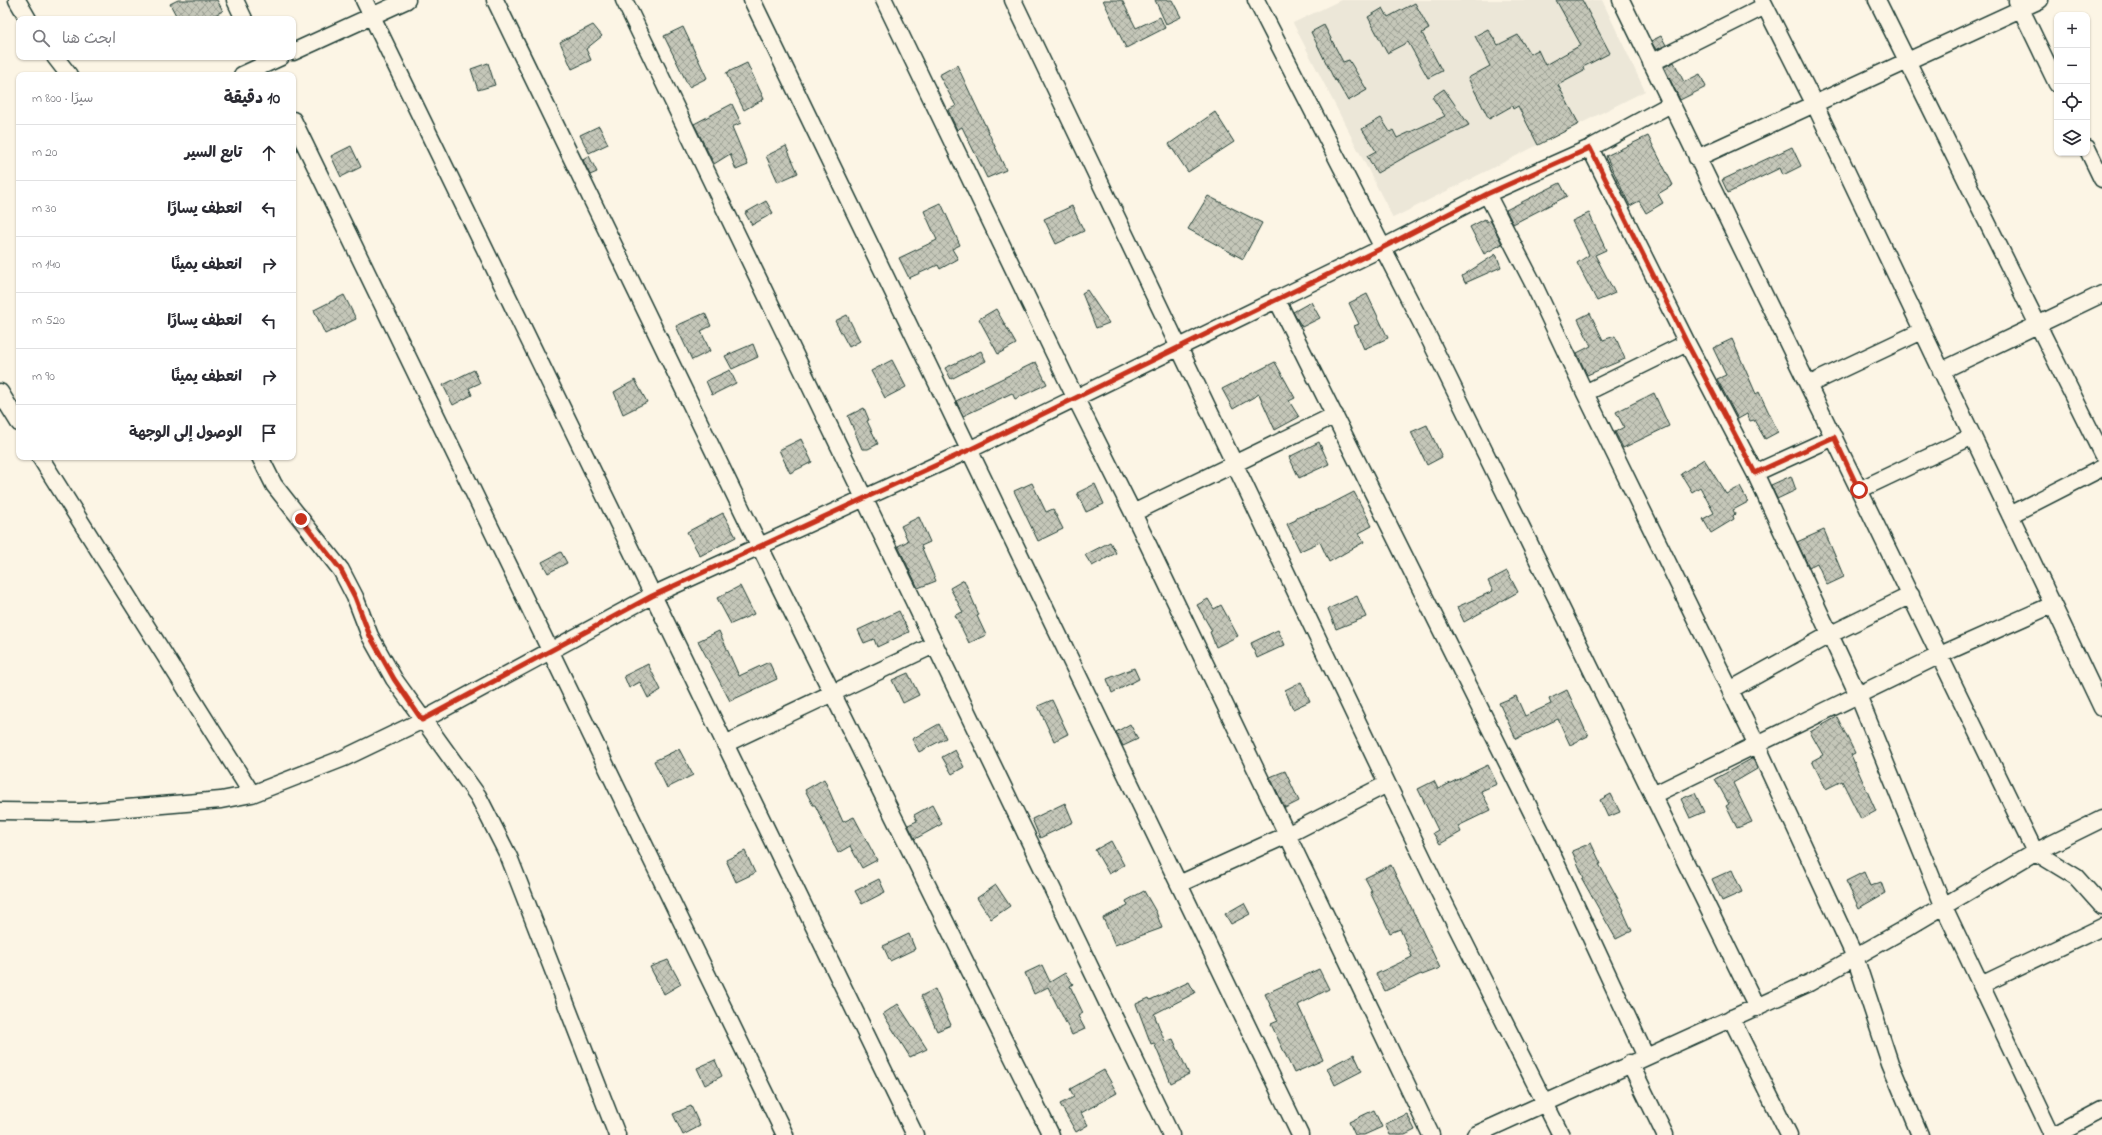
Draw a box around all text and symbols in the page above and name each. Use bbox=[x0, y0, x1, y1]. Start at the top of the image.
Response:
map controls bbox=[2054, 12, 2090, 156]
button: + bbox=[2054, 12, 2090, 48]
search box bbox=[16, 16, 296, 60]
icon: search bbox=[30, 27, 52, 49]
text: ابحث هنا bbox=[62, 28, 116, 50]
button: − bbox=[2054, 48, 2090, 84]
button: locate bbox=[2054, 84, 2090, 120]
text: 10 دقيقة bbox=[224, 86, 280, 111]
text: سيرًا · 800 m bbox=[32, 89, 93, 108]
button: layers bbox=[2054, 120, 2090, 156]
text: تابع السير bbox=[185, 142, 242, 164]
icon: ahead bbox=[258, 142, 280, 164]
text: 20 m bbox=[32, 143, 57, 162]
text: انعطف يسارًا bbox=[167, 198, 242, 220]
icon: left bbox=[258, 198, 280, 220]
text: 30 m bbox=[32, 199, 56, 218]
text: انعطف يمينًا bbox=[171, 254, 242, 276]
icon: right bbox=[258, 254, 280, 276]
text: 140 m bbox=[32, 255, 60, 274]
text: انعطف يسارًا bbox=[167, 310, 242, 332]
icon: left bbox=[258, 310, 280, 332]
text: 520 m bbox=[32, 311, 65, 330]
text: انعطف يمينًا bbox=[171, 366, 242, 388]
icon: right bbox=[258, 366, 280, 388]
text: 90 m bbox=[32, 367, 55, 386]
text: الوصول إلى الوجهة bbox=[129, 422, 242, 444]
icon: arrive bbox=[258, 422, 280, 444]
route start bbox=[1850, 481, 1868, 499]
route end bbox=[292, 510, 310, 528]

